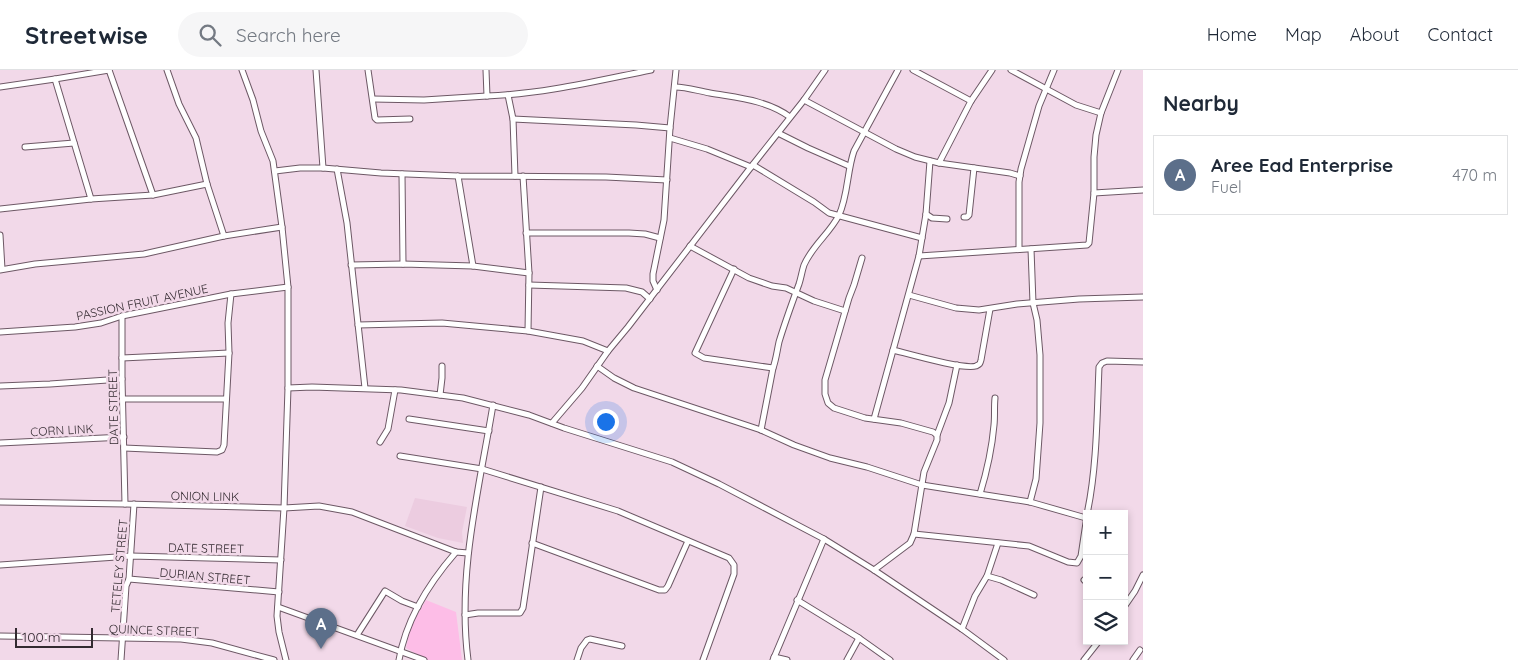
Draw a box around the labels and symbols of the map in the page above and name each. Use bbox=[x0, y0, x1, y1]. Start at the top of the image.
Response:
street label: PASSION FRUIT AVENUE bbox=[75, 281, 210, 323]
street label: DATE STREET bbox=[105, 369, 121, 445]
your location bbox=[593, 409, 619, 435]
street label: CORN LINK bbox=[30, 421, 94, 439]
street label: ONION LINK bbox=[171, 488, 239, 504]
street label: TETELEY STREET bbox=[107, 518, 131, 614]
street label: DATE STREET bbox=[168, 540, 244, 556]
street label: DURIAN STREET bbox=[159, 565, 251, 587]
pin: A bbox=[305, 608, 337, 649]
street label: QUINCE STREET bbox=[109, 621, 199, 639]
scale bar bbox=[15, 625, 92, 648]

